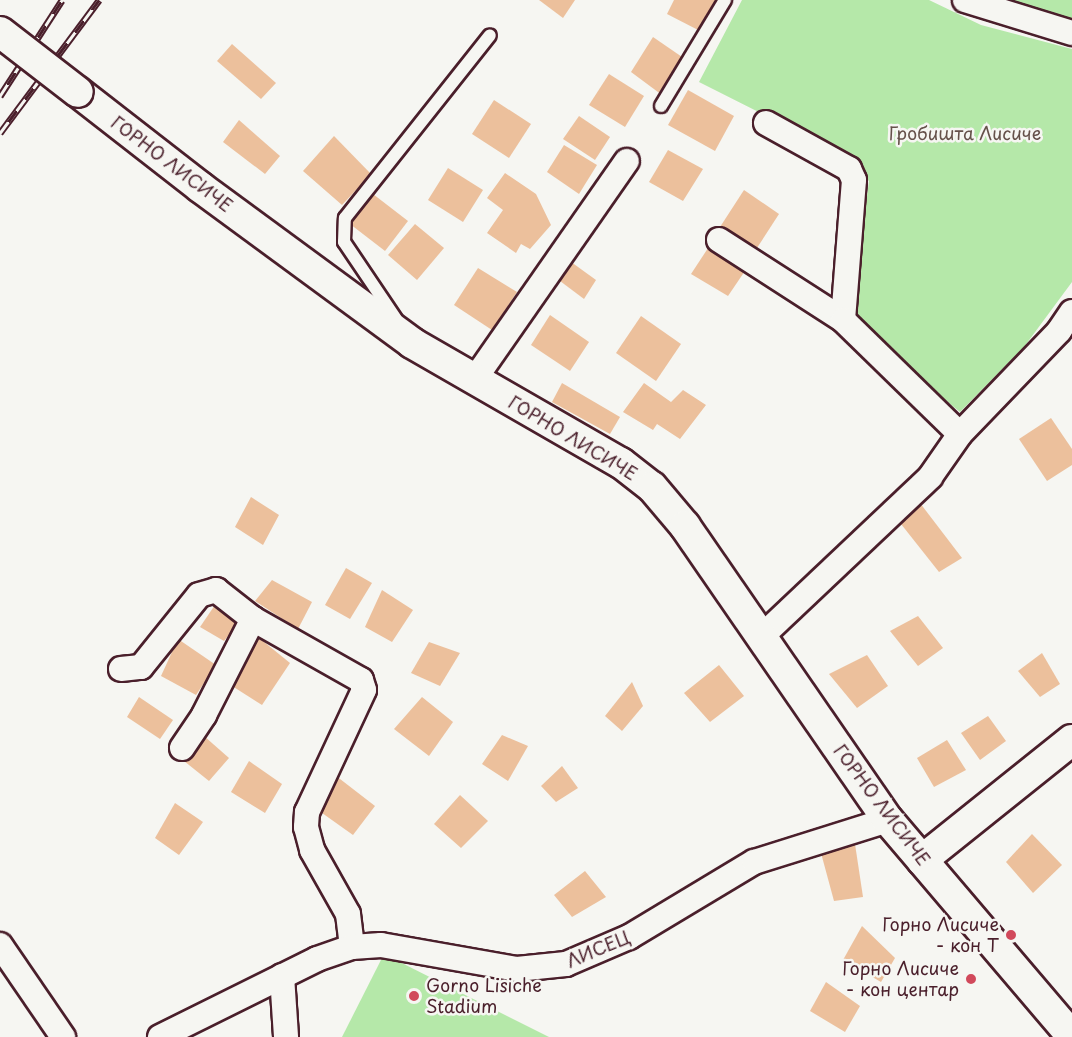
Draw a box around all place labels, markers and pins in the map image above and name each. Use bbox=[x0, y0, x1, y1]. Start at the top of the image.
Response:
place label: Горно Лисиче - кон Т bbox=[881, 914, 999, 956]
marker: Горно Лисиче - кон Т bbox=[1004, 928, 1018, 942]
place label: Горно Лисиче - кон центар bbox=[841, 958, 959, 1000]
marker: Горно Лисиче - кон центар bbox=[964, 972, 978, 986]
place label: Gorno Lisiche Stadium bbox=[426, 975, 542, 1018]
marker: Gorno Lisiche Stadium bbox=[407, 989, 421, 1003]

